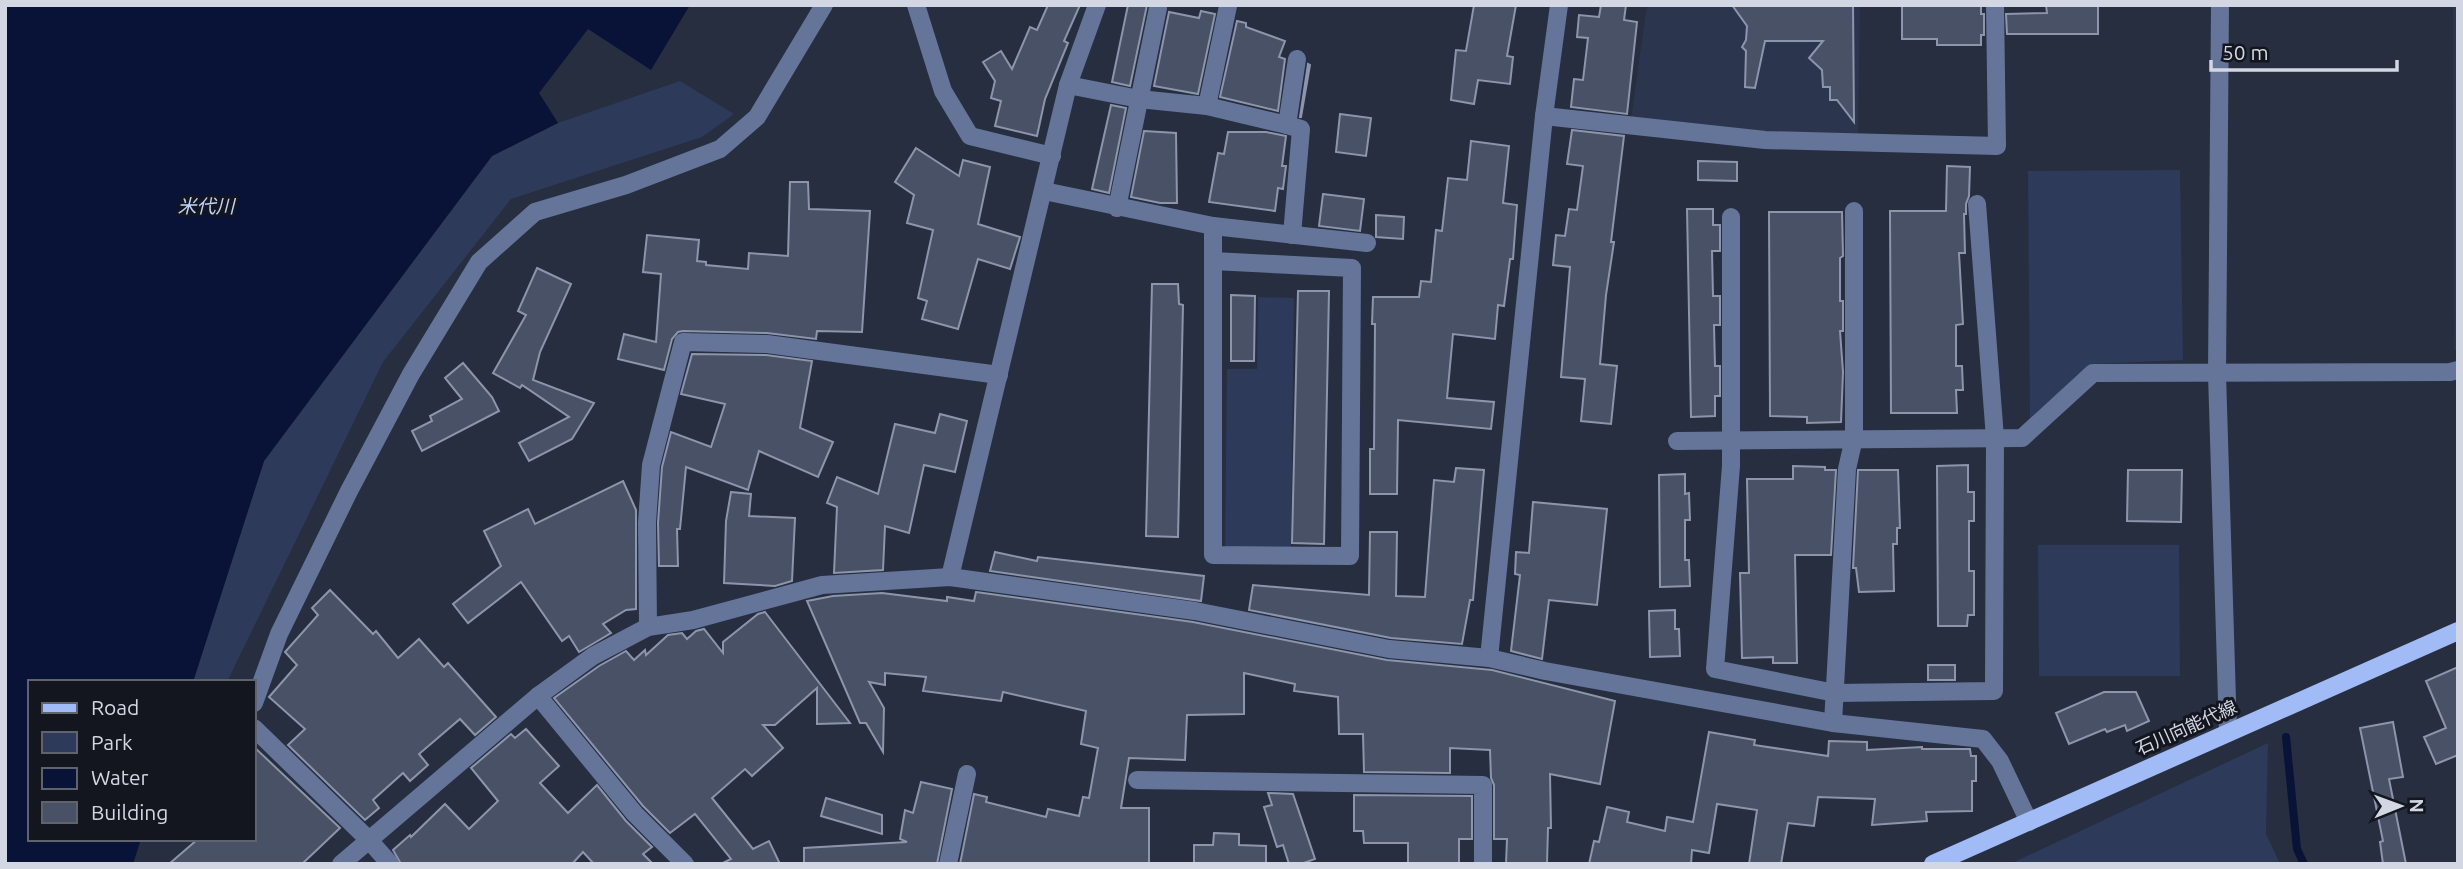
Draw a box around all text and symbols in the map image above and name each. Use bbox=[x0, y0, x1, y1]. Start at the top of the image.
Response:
scale bar bbox=[2211, 28, 2396, 72]
text: 50 m bbox=[2222, 40, 2269, 64]
water label: 米代川 bbox=[177, 195, 236, 217]
legend bbox=[28, 680, 256, 841]
text: Road bbox=[91, 695, 139, 719]
street label: 石川向能代線 bbox=[2133, 696, 2239, 758]
text: Park bbox=[91, 730, 133, 754]
text: Water bbox=[91, 765, 149, 789]
north arrow bbox=[2365, 771, 2435, 841]
text: N bbox=[2406, 798, 2428, 813]
text: Building bbox=[91, 800, 168, 824]

